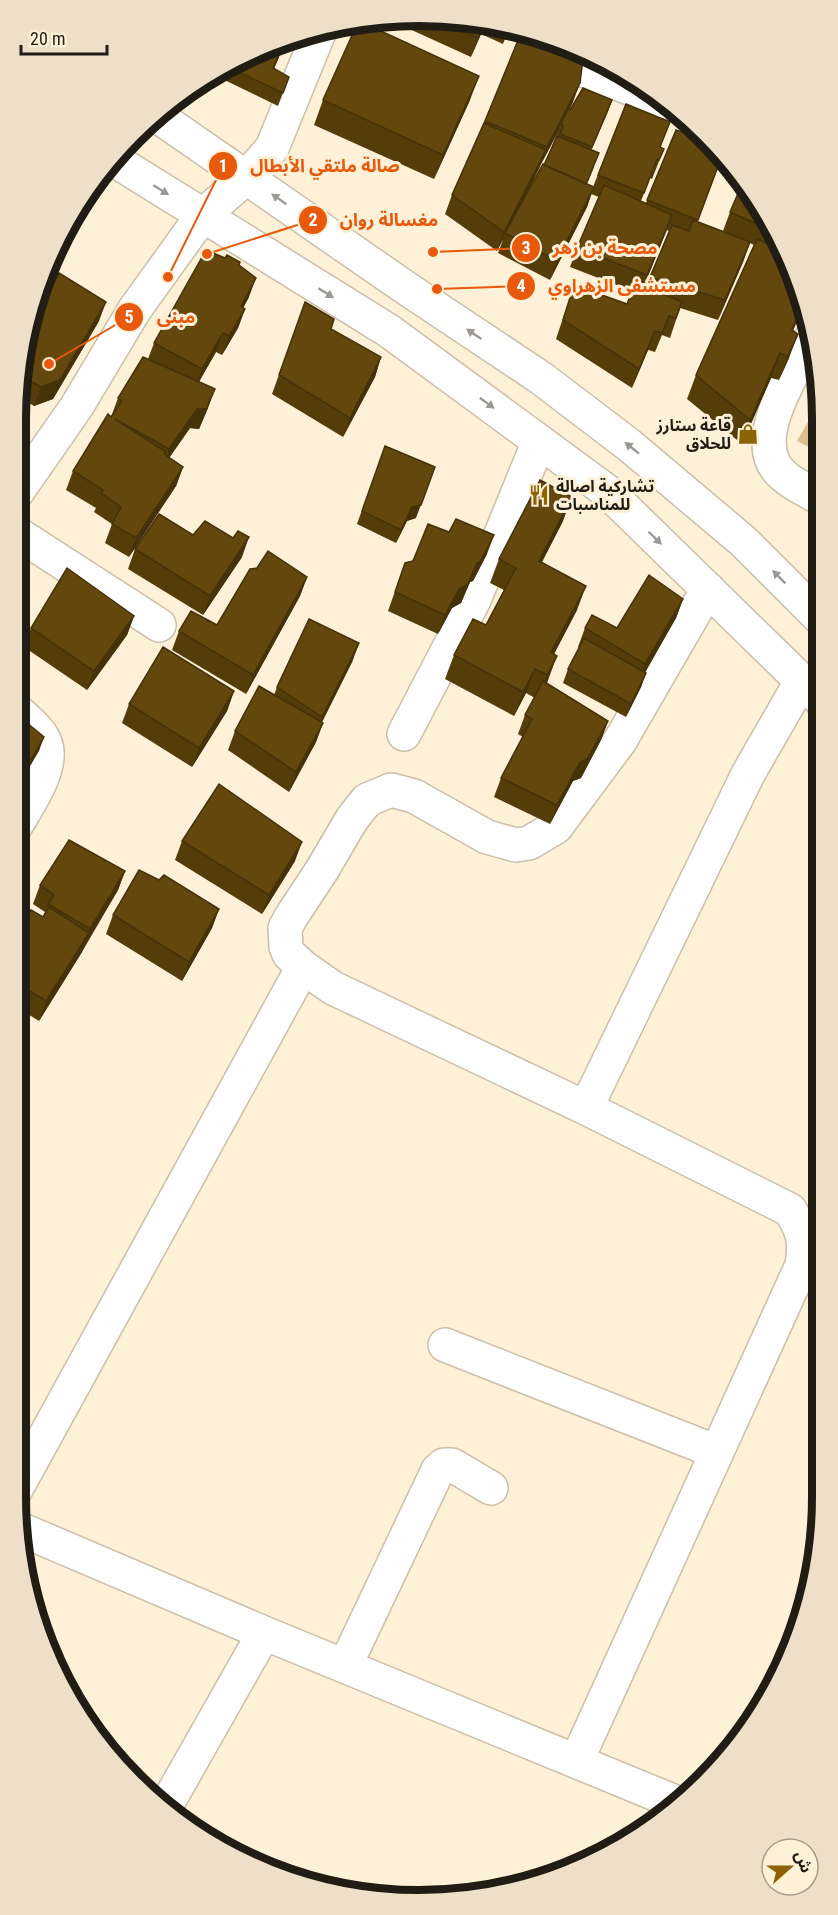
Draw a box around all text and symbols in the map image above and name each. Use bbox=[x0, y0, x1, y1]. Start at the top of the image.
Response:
scale bar bbox=[21, 18, 106, 56]
text: 20 m bbox=[30, 28, 65, 49]
callout: صالة ملتقي الأبطال bbox=[208, 148, 412, 184]
text: 1 bbox=[218, 155, 228, 176]
text: صالة ملتقي الأبطال bbox=[250, 155, 400, 180]
one-way arrow bbox=[153, 184, 169, 195]
one-way arrow bbox=[271, 194, 287, 205]
callout: مغسالة روان bbox=[298, 202, 450, 238]
text: 2 bbox=[308, 209, 318, 230]
text: مغسالة روان bbox=[340, 209, 438, 231]
callout: مصحة بن زهر bbox=[511, 230, 670, 266]
text: 3 bbox=[521, 237, 531, 258]
text: مصحة بن زهر bbox=[551, 237, 658, 259]
callout: مستشفى الزهراوي bbox=[506, 268, 708, 304]
text: 4 bbox=[516, 275, 526, 296]
text: مستشفى الزهراوي bbox=[548, 275, 696, 300]
one-way arrow bbox=[318, 287, 334, 298]
callout: مبنى bbox=[114, 299, 207, 335]
text: 5 bbox=[124, 306, 134, 327]
text: مبنى bbox=[157, 306, 195, 327]
one-way arrow bbox=[466, 329, 482, 340]
one-way arrow bbox=[478, 397, 494, 409]
place label: قاعة ستارز للحلاق bbox=[655, 416, 731, 453]
shop icon: قاعة ستارز للحلاق bbox=[736, 422, 760, 446]
one-way arrow bbox=[624, 441, 640, 454]
place label: تشاركية اصالة للمناسبات bbox=[556, 477, 654, 514]
restaurant icon: تشاركية اصالة للمناسبات bbox=[527, 483, 551, 507]
one-way arrow bbox=[648, 530, 662, 544]
one-way arrow bbox=[772, 570, 786, 584]
north arrow bbox=[760, 1837, 820, 1897]
text: ش bbox=[791, 1848, 816, 1876]

